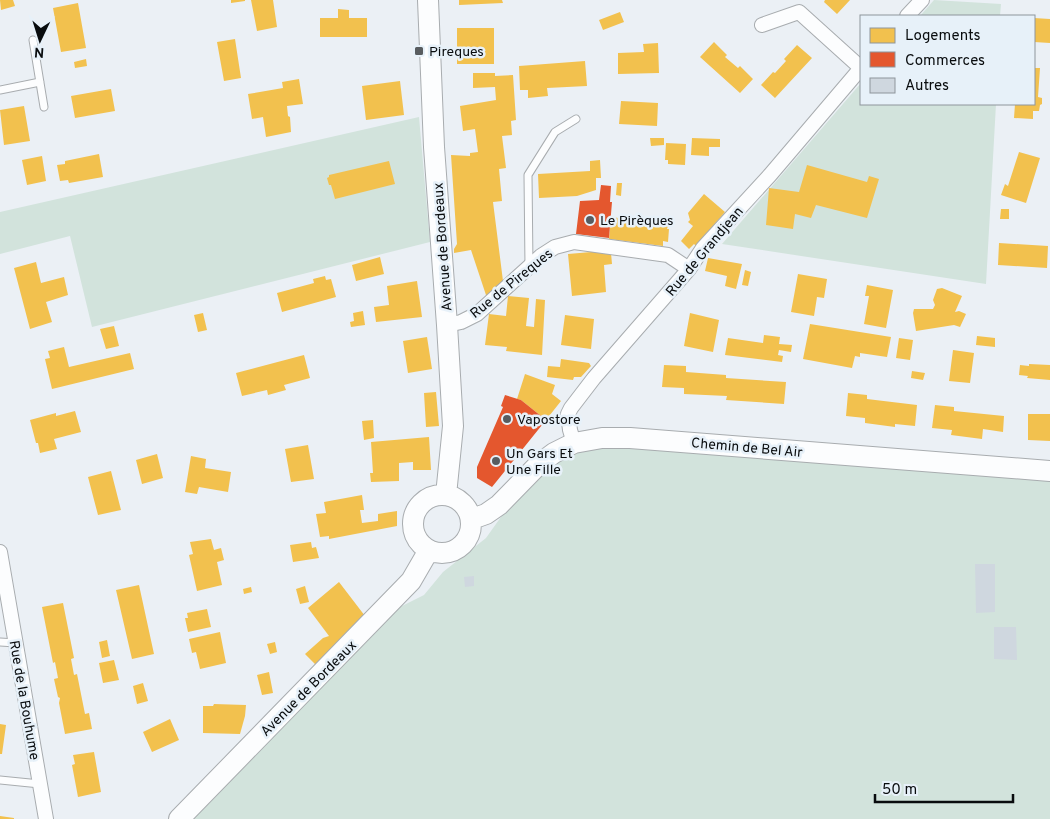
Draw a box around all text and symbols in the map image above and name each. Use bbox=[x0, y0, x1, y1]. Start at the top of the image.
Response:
north arrow bbox=[15, 15, 65, 65]
legend bbox=[860, 15, 1035, 105]
text: Logements bbox=[905, 27, 981, 46]
text: N bbox=[34, 43, 45, 60]
place label: Pireques bbox=[429, 44, 484, 61]
marker: Pireques bbox=[413, 45, 425, 57]
text: Commerces bbox=[905, 52, 985, 71]
text: Autres bbox=[905, 77, 949, 96]
street label: Avenue de Bordeaux bbox=[431, 182, 456, 312]
street label: Rue de Grandjean bbox=[663, 204, 748, 300]
place label: Le Pirèques bbox=[600, 213, 674, 230]
marker: Le Pirèques bbox=[584, 214, 596, 226]
street label: Rue de Pireques bbox=[467, 246, 557, 323]
place label: Vapostore bbox=[517, 412, 580, 429]
marker: Vapostore bbox=[501, 413, 513, 425]
street label: Chemin de Bel Air bbox=[690, 435, 804, 462]
place label: Un Gars Et Une Fille bbox=[506, 446, 573, 479]
marker: Un Gars Et Une Fille bbox=[490, 455, 502, 467]
street label: Avenue de Bordeaux bbox=[257, 637, 361, 741]
street label: Rue de la Bouhume bbox=[5, 639, 42, 761]
scale bar bbox=[875, 772, 1012, 804]
text: 50 m bbox=[882, 781, 917, 800]

